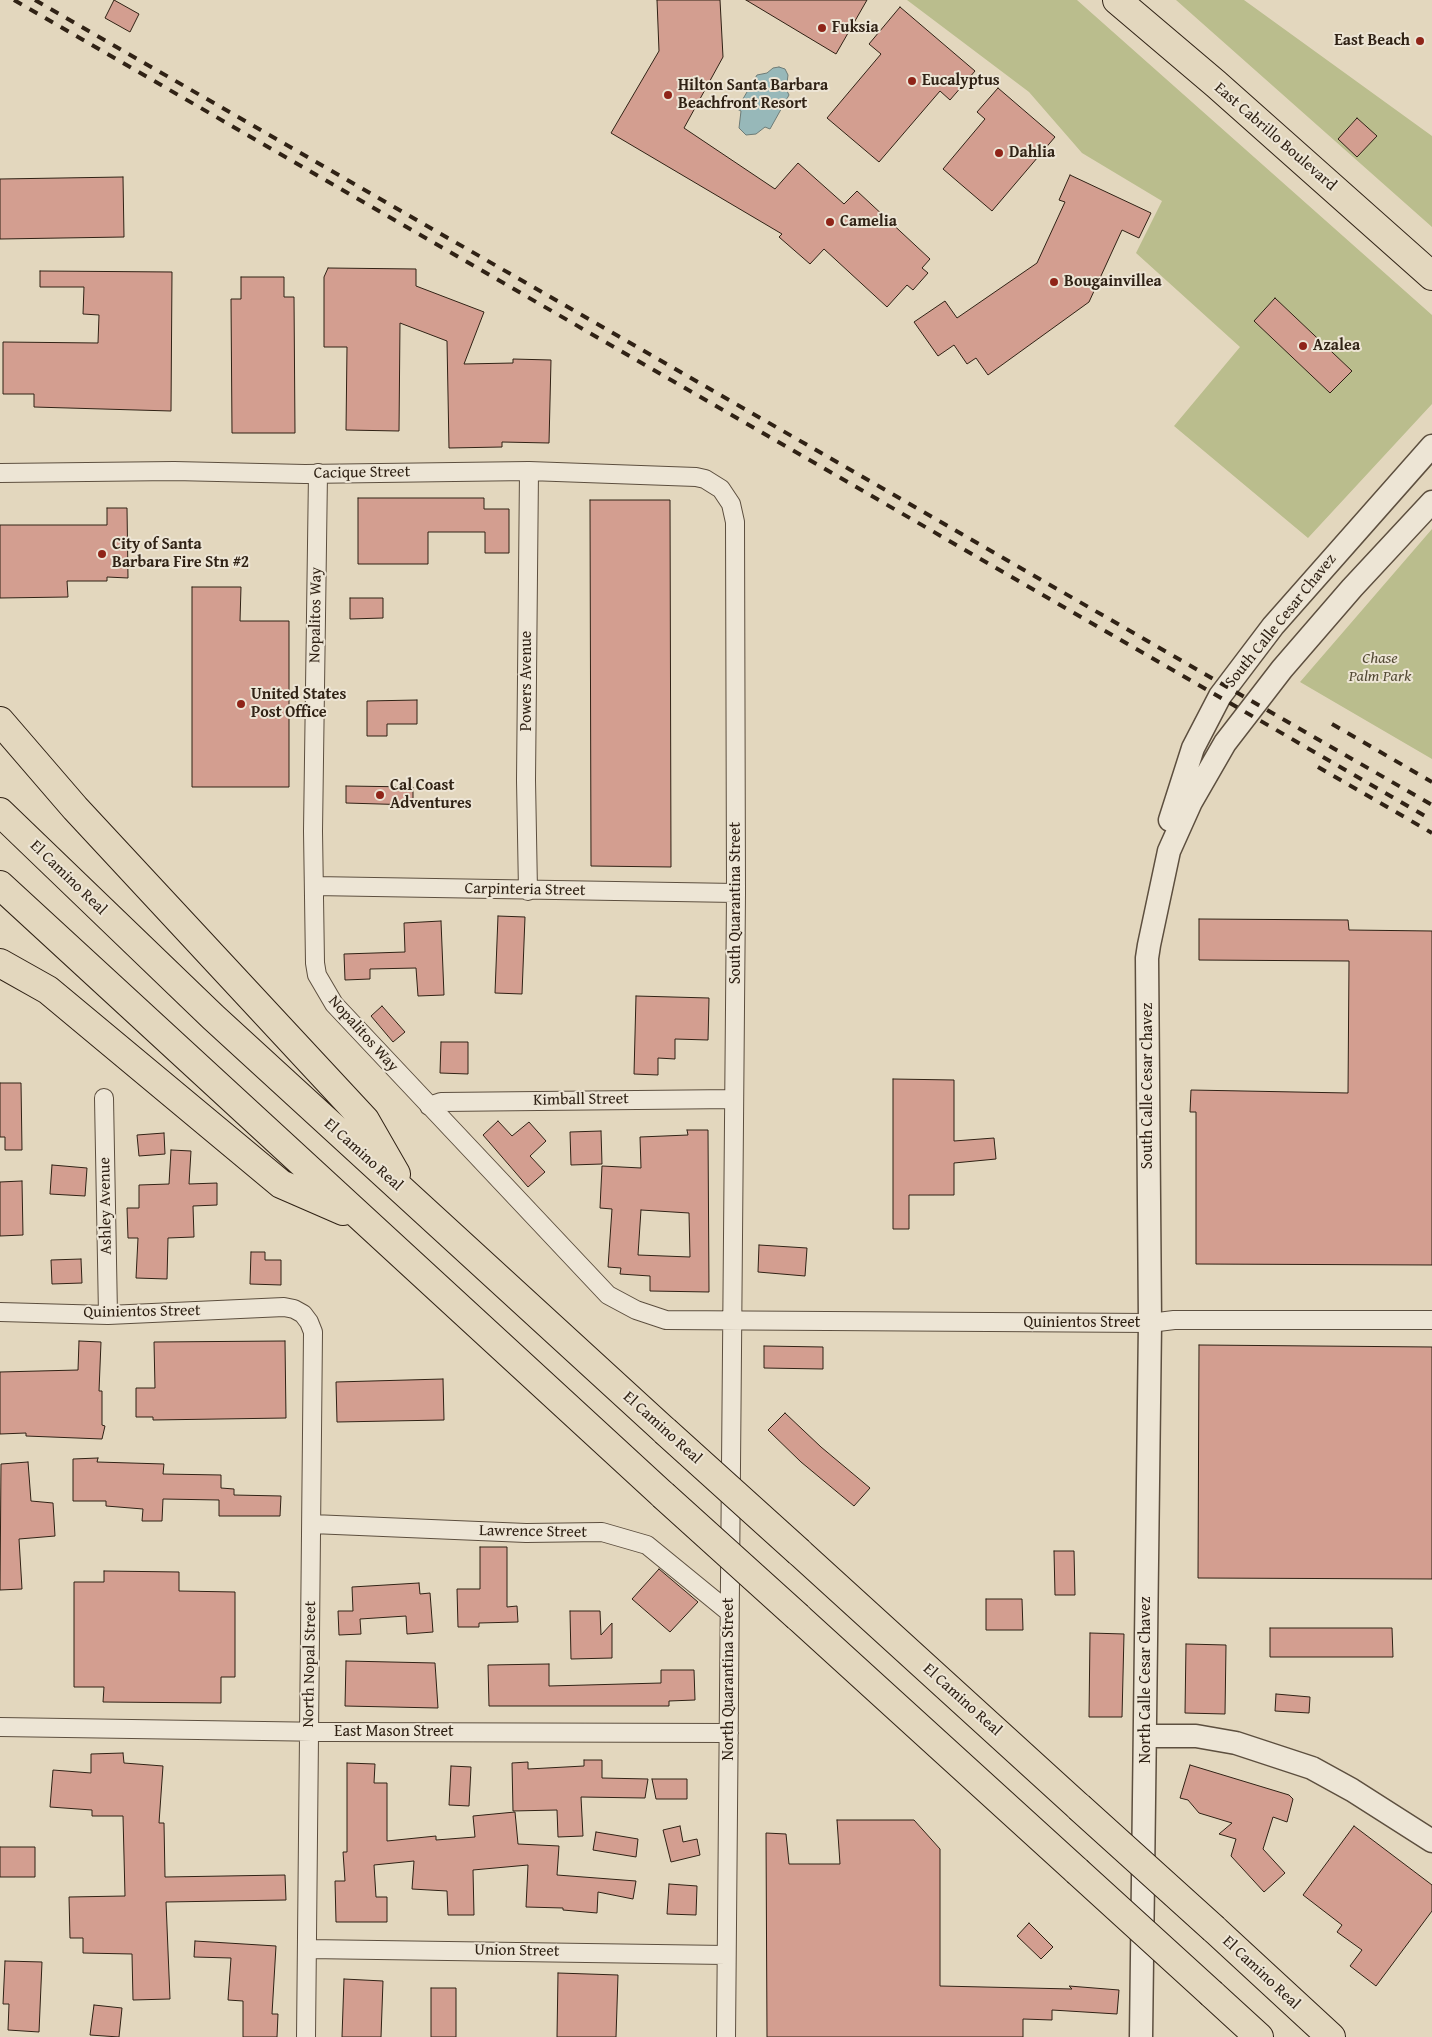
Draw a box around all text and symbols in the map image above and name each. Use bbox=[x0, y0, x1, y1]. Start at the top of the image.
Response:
place label: Fuksia bbox=[832, 18, 879, 38]
marker: Fuksia bbox=[816, 22, 828, 34]
place label: East Beach bbox=[1334, 31, 1410, 51]
marker: East Beach bbox=[1414, 35, 1426, 47]
place label: Eucalyptus bbox=[922, 71, 1000, 91]
marker: Eucalyptus bbox=[906, 75, 918, 87]
place label: Hilton Santa Barbara Beachfront Resort bbox=[678, 76, 828, 114]
street label: East Cabrillo Boulevard bbox=[1210, 79, 1340, 195]
marker: Hilton Santa Barbara Beachfront Resort bbox=[662, 89, 674, 101]
place label: Dahlia bbox=[1009, 143, 1055, 163]
marker: Dahlia bbox=[993, 147, 1005, 159]
place label: Camelia bbox=[840, 212, 897, 232]
marker: Camelia bbox=[824, 216, 836, 228]
place label: Bougainvillea bbox=[1064, 272, 1162, 292]
marker: Bougainvillea bbox=[1048, 276, 1060, 288]
place label: Azalea bbox=[1313, 336, 1360, 356]
marker: Azalea bbox=[1297, 340, 1309, 352]
street label: Cacique Street bbox=[314, 463, 410, 483]
place label: City of Santa Barbara Fire Stn #2 bbox=[112, 535, 249, 573]
marker: City of Santa Barbara Fire Stn #2 bbox=[96, 548, 108, 560]
street label: South Calle Cesar Chavez bbox=[1221, 550, 1341, 692]
street label: Nopalitos Way bbox=[306, 567, 326, 663]
street label: Powers Avenue bbox=[517, 631, 537, 731]
park label: Chase Palm Park bbox=[1349, 649, 1411, 687]
place label: United States Post Office bbox=[251, 685, 346, 723]
marker: United States Post Office bbox=[235, 698, 247, 710]
place label: Cal Coast Adventures bbox=[390, 776, 472, 814]
marker: Cal Coast Adventures bbox=[374, 789, 386, 801]
street label: South Quarantina Street bbox=[726, 822, 746, 984]
street label: El Camino Real bbox=[26, 837, 110, 919]
street label: Carpinteria Street bbox=[464, 879, 586, 901]
street label: Nopalitos Way bbox=[324, 992, 402, 1076]
street label: South Calle Cesar Chavez bbox=[1138, 1003, 1158, 1169]
street label: Kimball Street bbox=[533, 1090, 629, 1110]
street label: El Camino Real bbox=[320, 1115, 406, 1195]
street label: Ashley Avenue bbox=[96, 1157, 116, 1255]
street label: Quinientos Street bbox=[83, 1301, 201, 1323]
street label: Quinientos Street bbox=[1024, 1313, 1140, 1333]
street label: El Camino Real bbox=[619, 1388, 705, 1468]
street label: Lawrence Street bbox=[479, 1521, 587, 1543]
street label: North Calle Cesar Chavez bbox=[1136, 1597, 1156, 1763]
street label: North Quarantina Street bbox=[719, 1598, 739, 1760]
street label: North Nopal Street bbox=[299, 1600, 321, 1728]
street label: El Camino Real bbox=[919, 1660, 1005, 1740]
street label: East Mason Street bbox=[334, 1722, 454, 1742]
street label: El Camino Real bbox=[1218, 1932, 1304, 2014]
street label: Union Street bbox=[474, 1941, 560, 1961]

